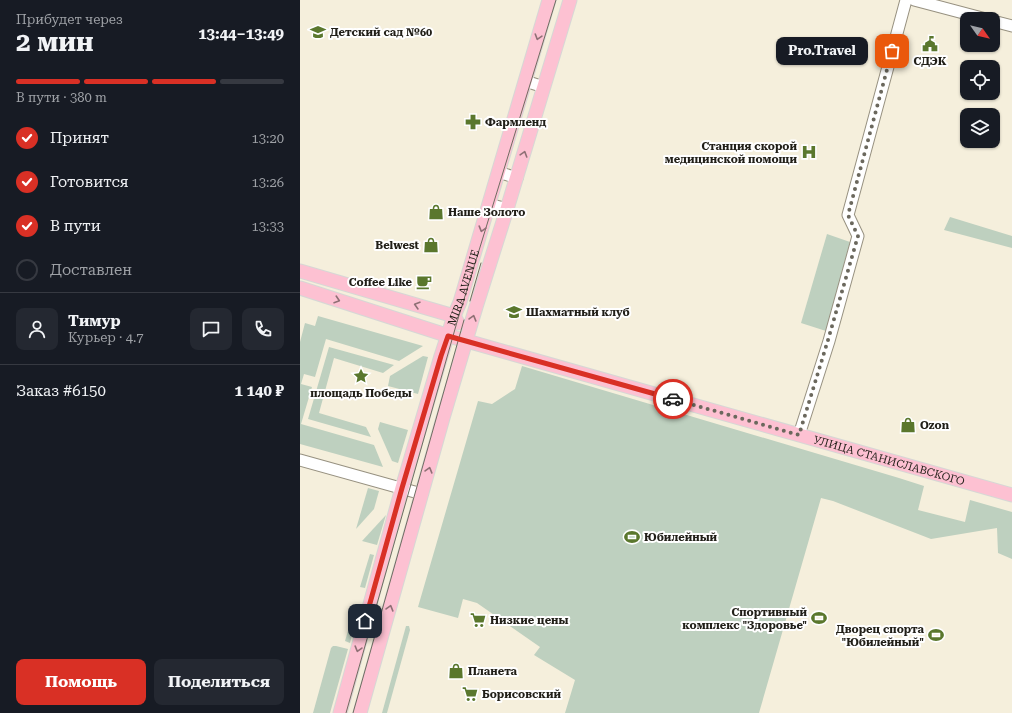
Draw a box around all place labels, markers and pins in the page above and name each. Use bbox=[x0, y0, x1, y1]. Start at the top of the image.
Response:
school or university icon: Детский сад №60 bbox=[309, 23, 327, 41]
place label: Детский сад №60 bbox=[330, 26, 432, 39]
pin bbox=[875, 34, 909, 68]
public building icon: СДЭК bbox=[921, 35, 939, 53]
callout: Pro.Travel bbox=[776, 37, 868, 65]
place label: СДЭК bbox=[914, 55, 947, 68]
pharmacy icon: Фармленд bbox=[464, 113, 482, 131]
place label: Фармленд bbox=[485, 116, 546, 129]
place label: Станция скорой медицинской помощи bbox=[665, 140, 797, 166]
hospital icon: Станция скорой медицинской помощи bbox=[800, 143, 818, 161]
shop icon: Наше Золото bbox=[427, 203, 445, 221]
place label: Наше Золото bbox=[448, 206, 525, 219]
shop icon: Belwest bbox=[422, 236, 440, 254]
place label: Belwest bbox=[375, 239, 420, 252]
cafe icon: Coffee Like bbox=[415, 273, 433, 291]
place label: Coffee Like bbox=[349, 276, 413, 289]
school or university icon: Шахматный клуб bbox=[505, 303, 523, 321]
place label: Шахматный клуб bbox=[526, 306, 630, 319]
place icon: площадь Победы bbox=[352, 367, 370, 385]
place label: площадь Победы bbox=[310, 387, 412, 400]
shop icon: Ozon bbox=[899, 416, 917, 434]
place label: Ozon bbox=[920, 419, 950, 432]
sports icon: Юбилейный bbox=[623, 528, 641, 546]
place label: Юбилейный bbox=[644, 531, 718, 544]
pin bbox=[348, 604, 382, 638]
place label: Спортивный комплекс "Здоровье" bbox=[682, 606, 807, 632]
sports icon: Спортивный комплекс "Здоровье" bbox=[810, 609, 828, 627]
supermarket icon: Низкие цены bbox=[469, 611, 487, 629]
place label: Низкие цены bbox=[490, 614, 569, 627]
place label: Дворец спорта "Юбилейный" bbox=[836, 623, 925, 649]
sports icon: Дворец спорта "Юбилейный" bbox=[927, 626, 945, 644]
shop icon: Планета bbox=[447, 662, 465, 680]
place label: Планета bbox=[468, 665, 518, 678]
supermarket icon: Борисовский bbox=[461, 685, 479, 703]
place label: Борисовский bbox=[482, 688, 561, 701]

